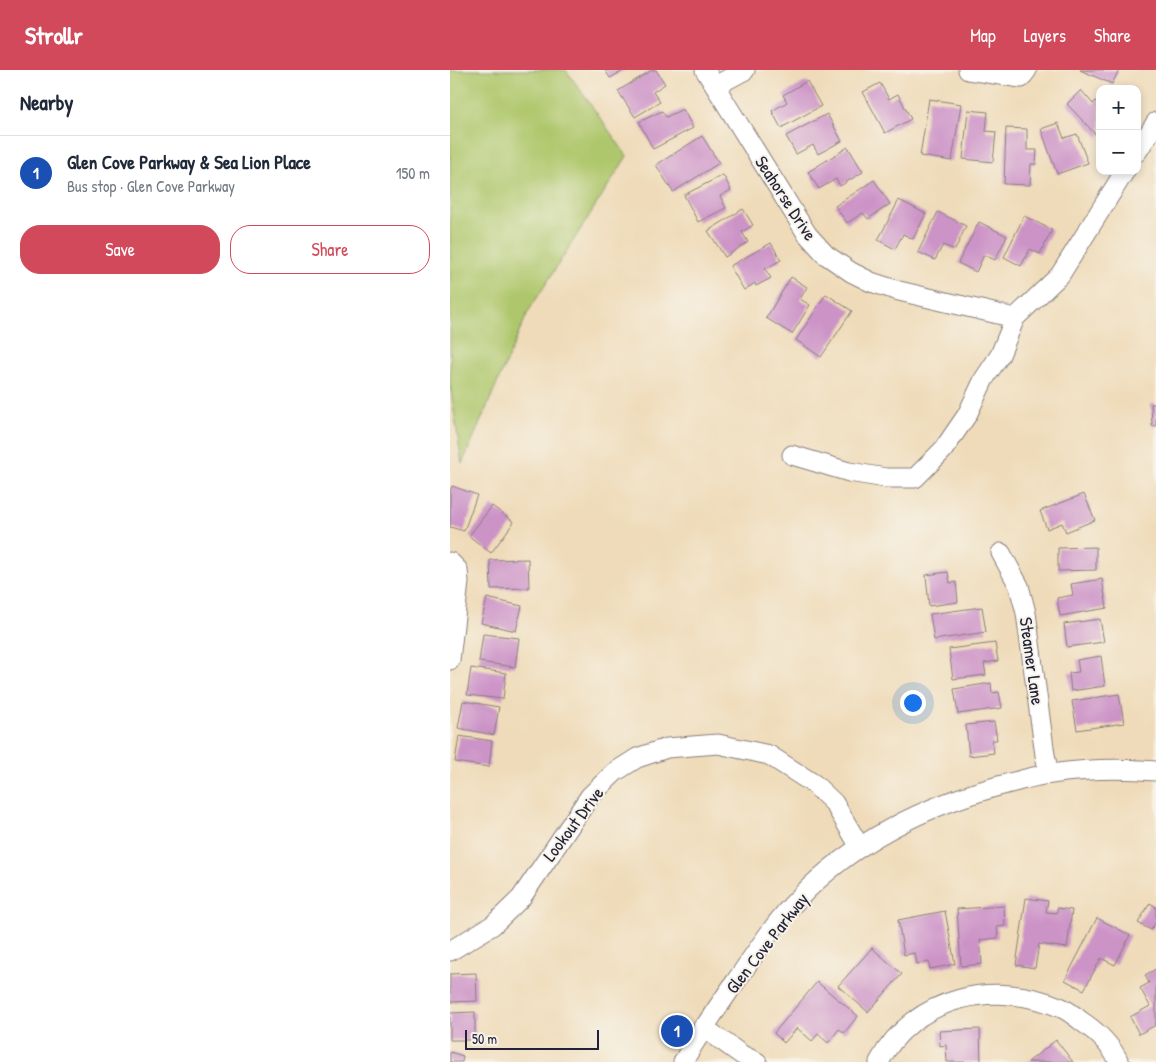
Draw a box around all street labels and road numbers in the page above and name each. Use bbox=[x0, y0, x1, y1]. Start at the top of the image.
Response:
street label: Seahorse Drive bbox=[749, 151, 823, 245]
street label: Steamer Lane bbox=[1013, 616, 1051, 706]
street label: Lookout Drive bbox=[537, 782, 609, 866]
street label: Glen Cove Parkway bbox=[720, 887, 815, 999]

